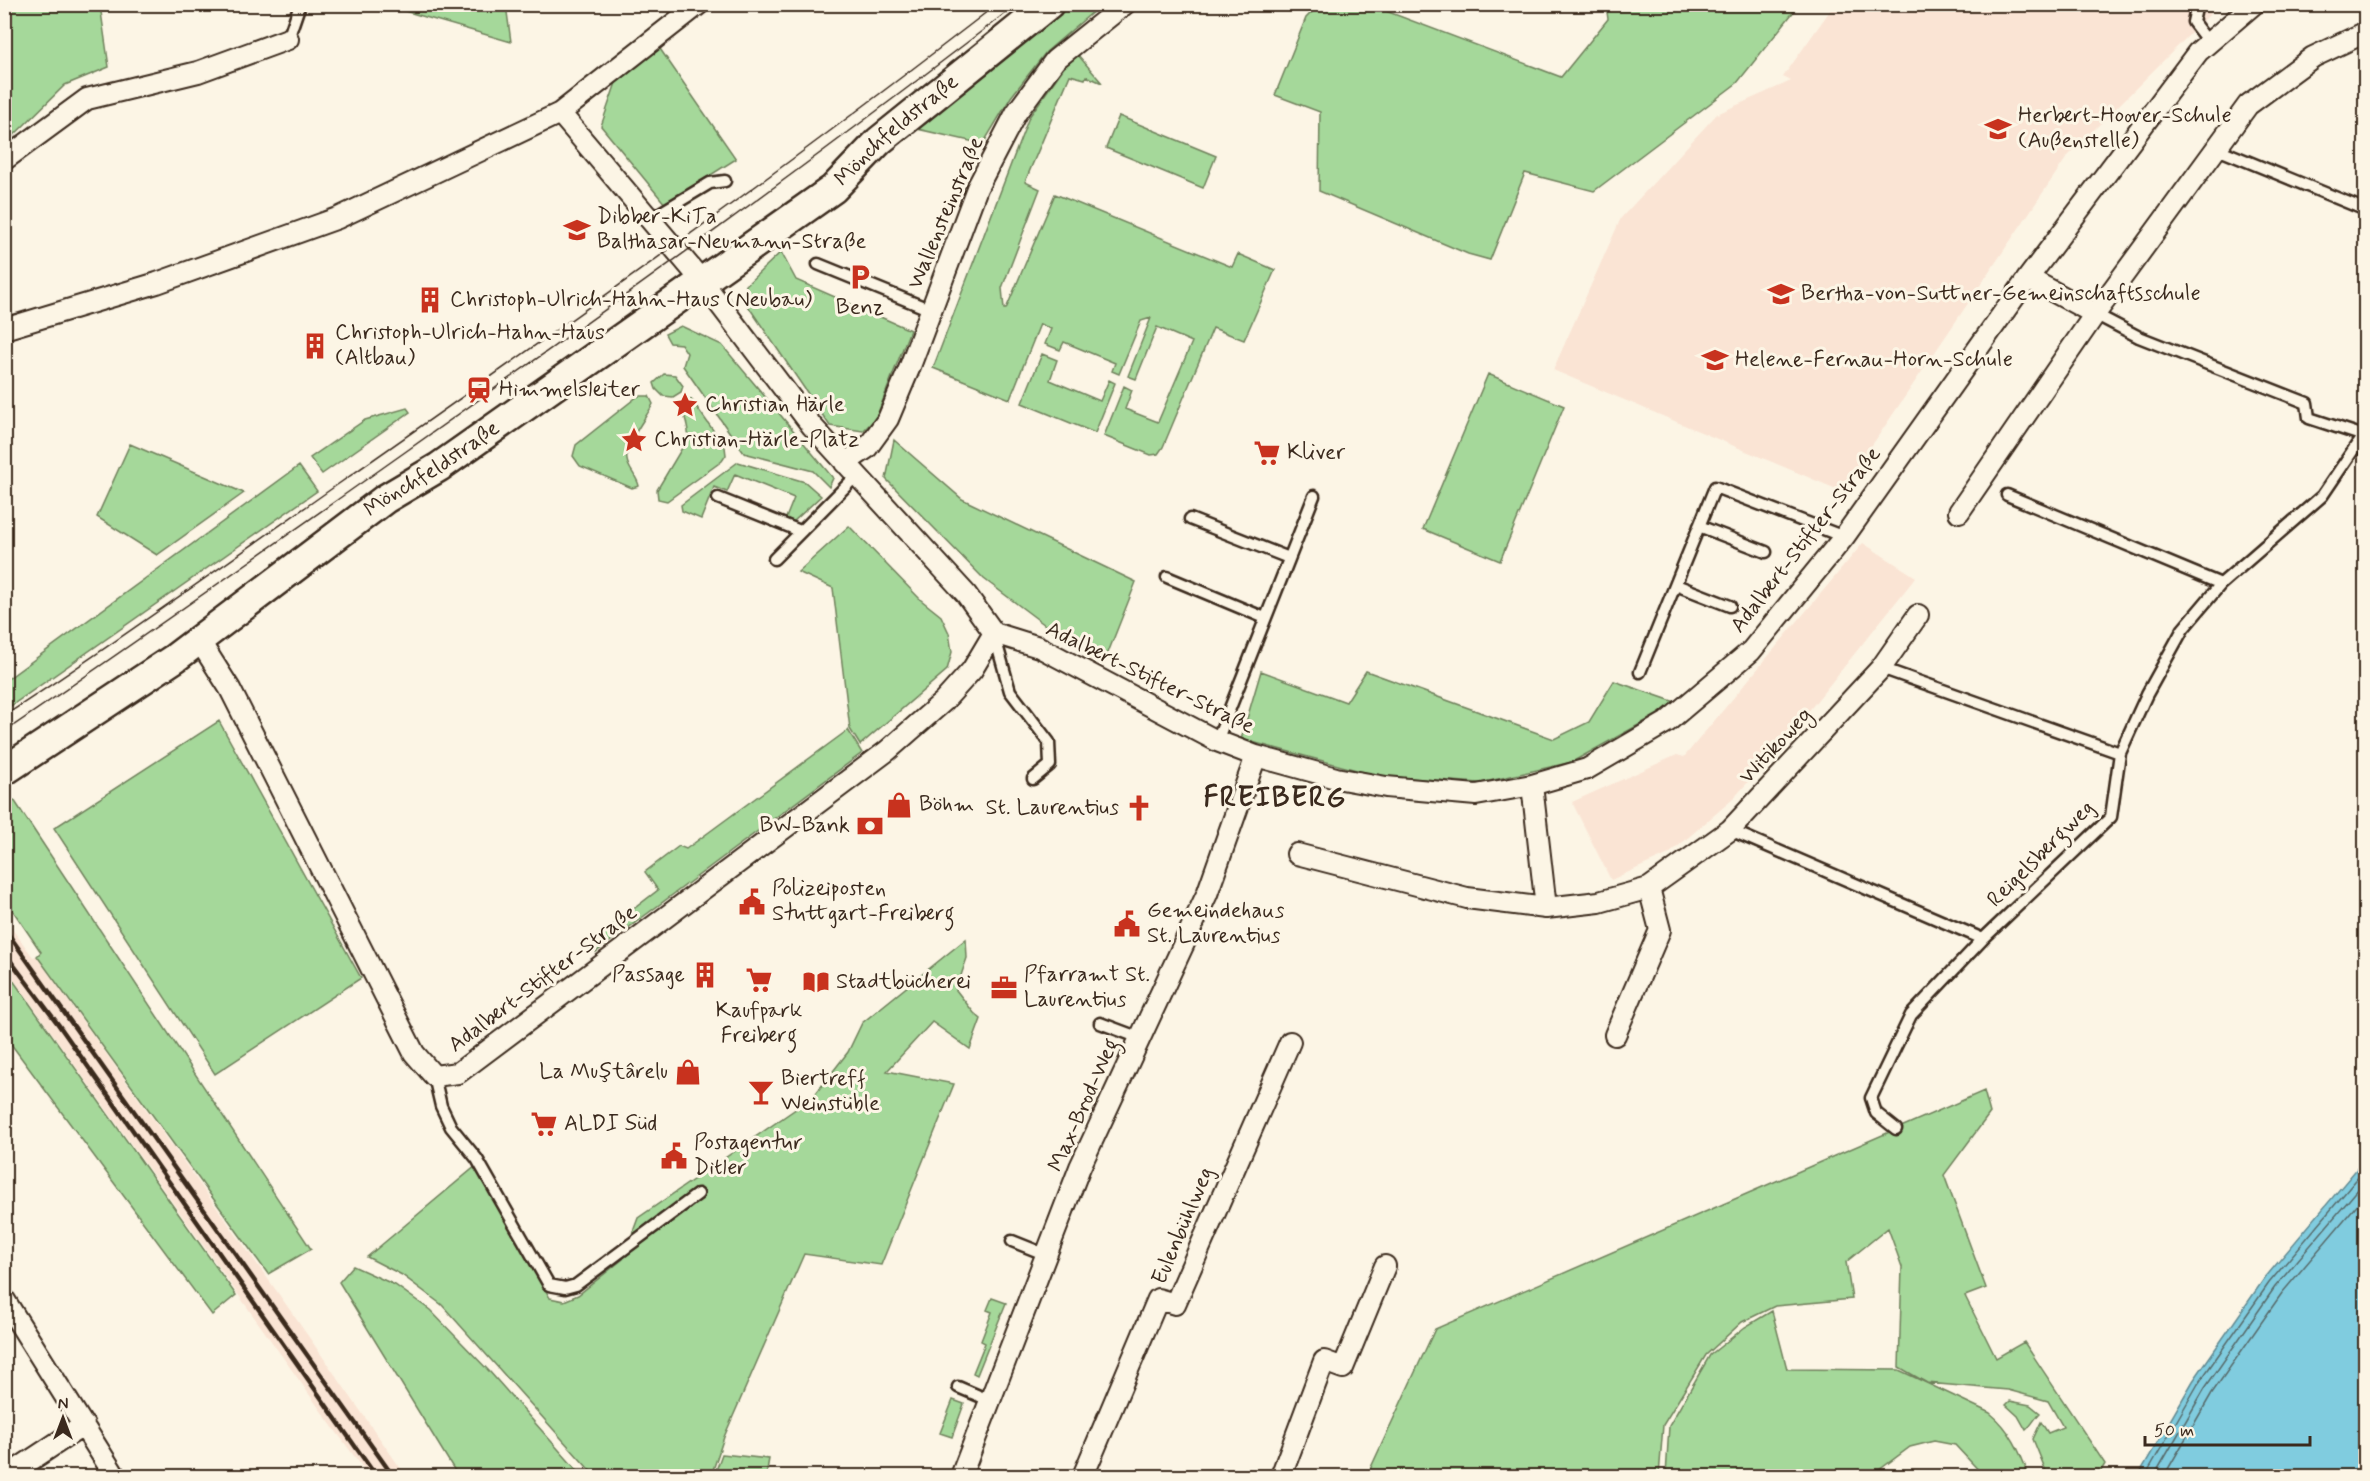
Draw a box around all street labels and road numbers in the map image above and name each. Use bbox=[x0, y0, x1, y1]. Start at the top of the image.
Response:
street label: Mönchfeldstraße bbox=[829, 68, 965, 193]
street label: Wallensteinstraße bbox=[901, 132, 991, 293]
street label: Mönchfeldstraße bbox=[358, 414, 505, 524]
street label: Adalbert-Stifter-Straße bbox=[1724, 441, 1888, 639]
street label: Adalbert-Stifter-Straße bbox=[1041, 615, 1259, 741]
street label: Witikoweg bbox=[1733, 702, 1821, 792]
street label: Reigelsbergweg bbox=[1981, 794, 2103, 916]
street label: Adalbert-Stifter-Straße bbox=[443, 899, 643, 1059]
street label: Max-Brod-Weg bbox=[1042, 1034, 1129, 1177]
street label: Eulenbühlweg bbox=[1146, 1163, 1221, 1289]

